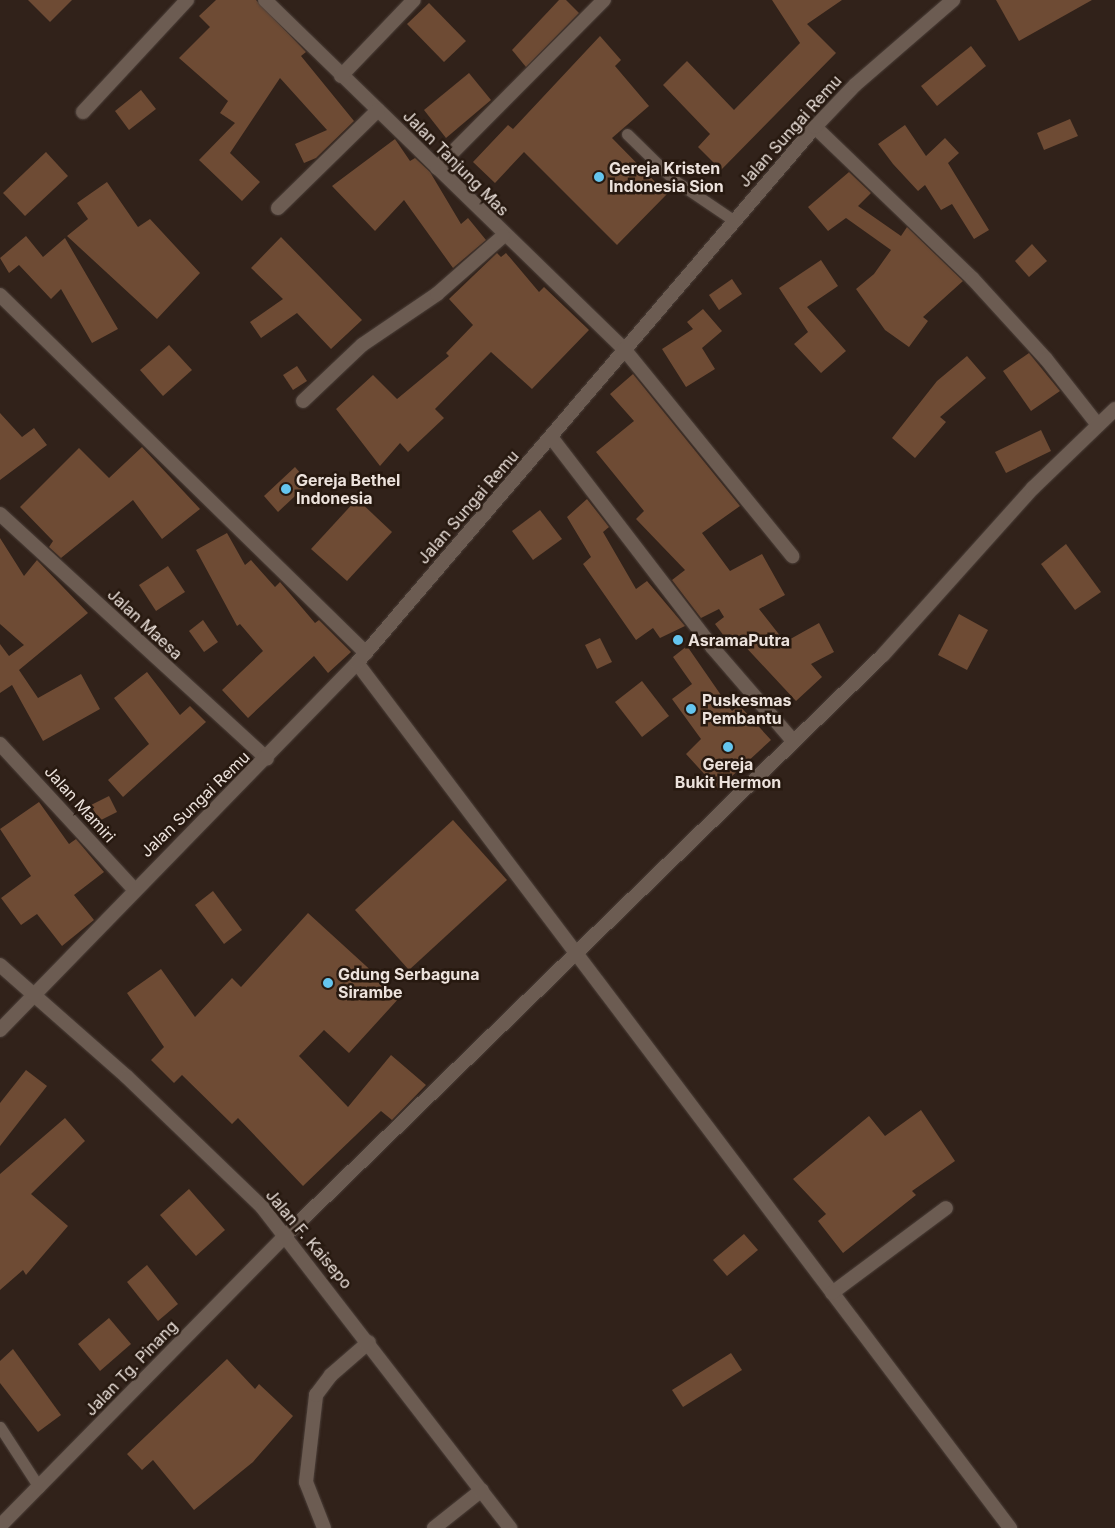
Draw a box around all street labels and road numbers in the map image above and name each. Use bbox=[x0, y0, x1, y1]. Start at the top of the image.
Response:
street label: Jalan Sungai Remu bbox=[735, 71, 845, 191]
street label: Jalan Tanjung Mas bbox=[399, 106, 513, 220]
street label: Jalan Sungai Remu bbox=[413, 446, 523, 568]
street label: Jalan Maesa bbox=[104, 585, 186, 663]
street label: Jalan Sungai Remu bbox=[136, 747, 254, 861]
street label: Jalan Mamiri bbox=[41, 762, 119, 846]
street label: Jalan F. Kaisepo bbox=[262, 1185, 356, 1293]
street label: Jalan Tg. Pinang bbox=[81, 1316, 181, 1420]

